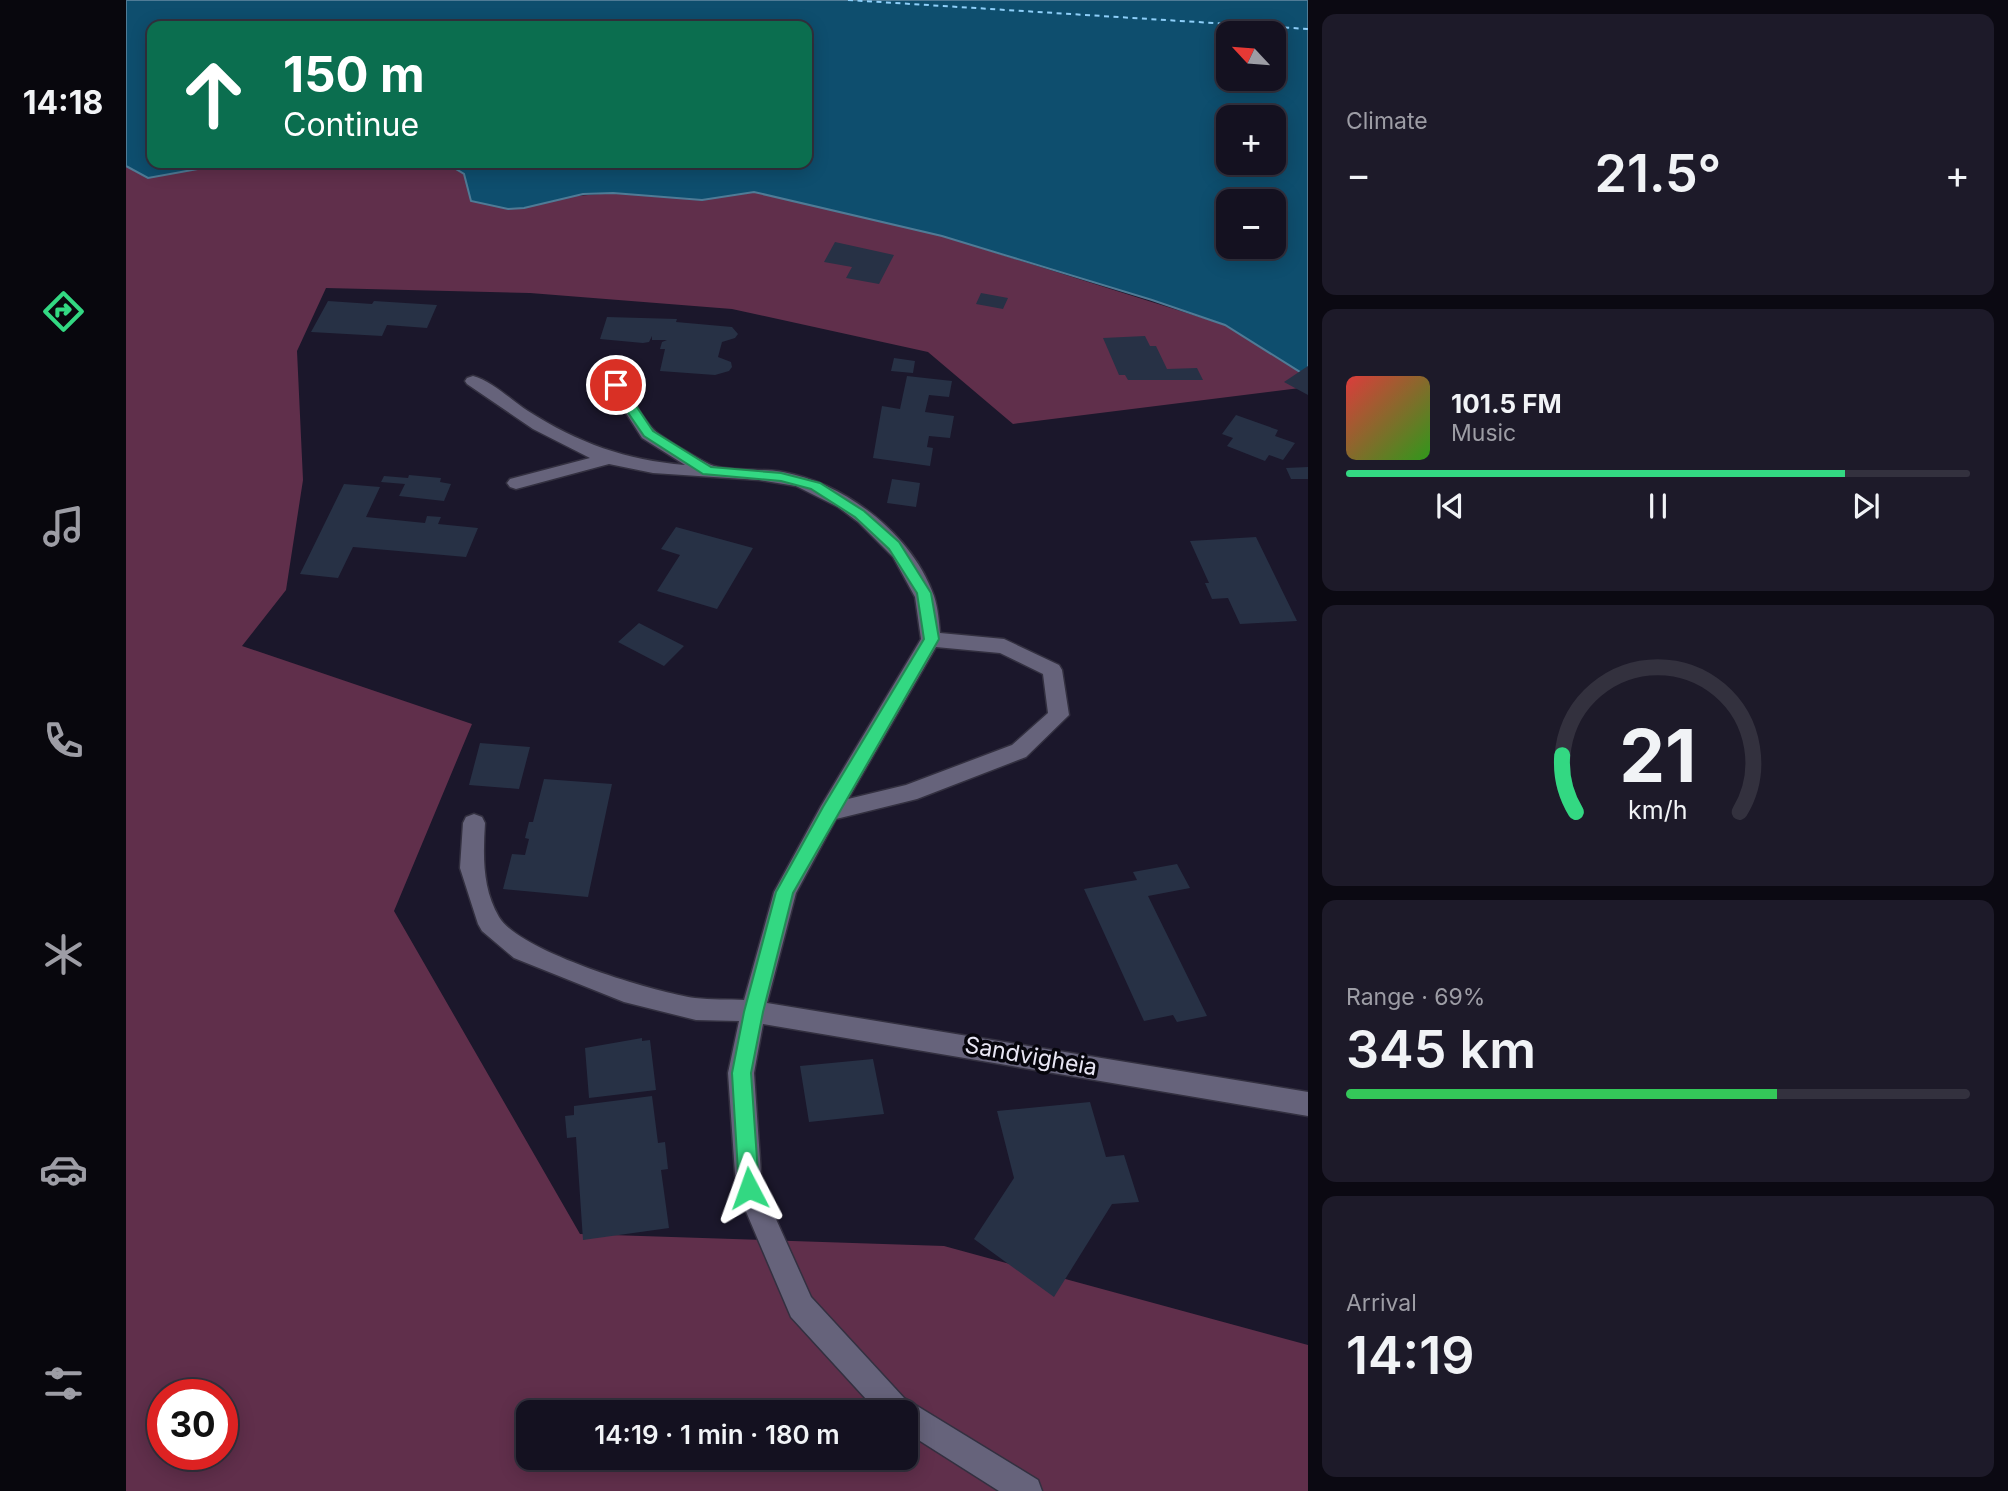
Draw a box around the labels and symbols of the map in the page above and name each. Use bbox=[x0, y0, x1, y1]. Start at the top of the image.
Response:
north arrow bbox=[1216, 21, 1286, 91]
pin bbox=[586, 355, 646, 415]
street label: Sandvigheia bbox=[963, 1031, 1099, 1081]
position arrow bbox=[712, 1151, 786, 1225]
speed limit sign: 30 bbox=[147, 1379, 238, 1470]

